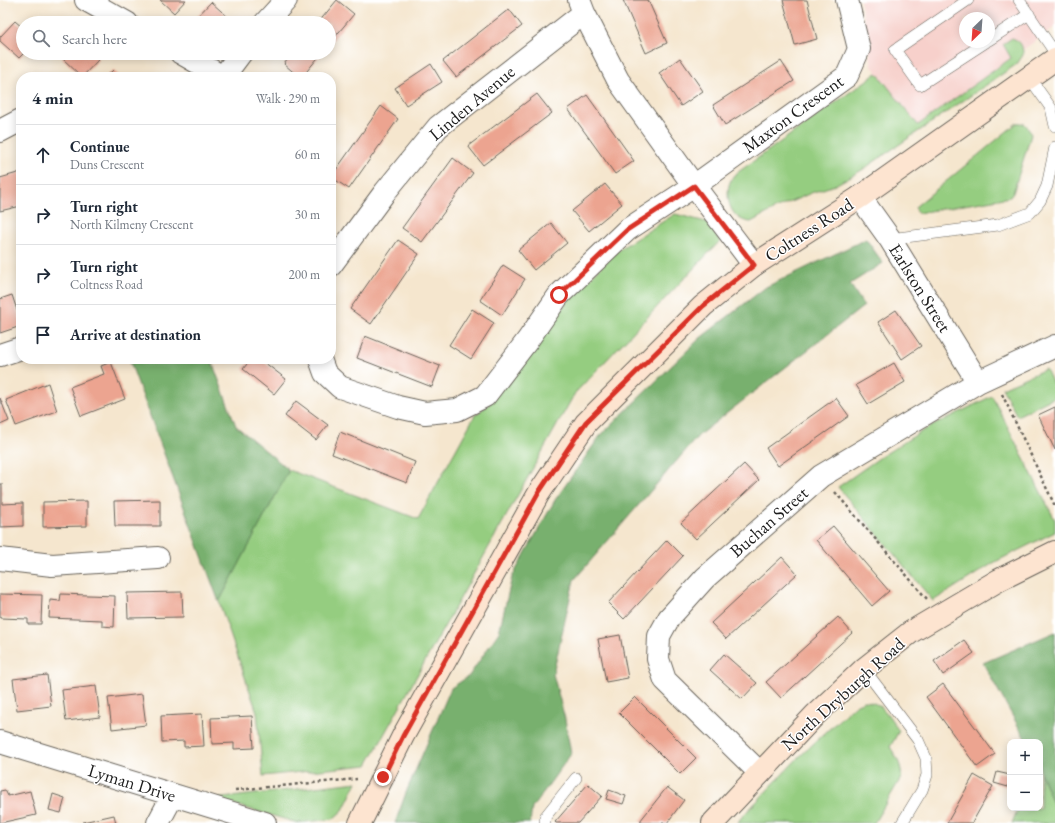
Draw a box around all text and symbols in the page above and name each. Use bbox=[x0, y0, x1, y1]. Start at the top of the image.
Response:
north arrow bbox=[959, 12, 995, 48]
search box bbox=[16, 16, 336, 60]
icon: search bbox=[30, 27, 52, 49]
text: Search here bbox=[62, 29, 127, 48]
street label: Linden Avenue bbox=[424, 60, 519, 145]
street label: Maxton Crescent bbox=[738, 69, 848, 158]
text: 4 min bbox=[32, 87, 73, 109]
text: Walk · 290 m bbox=[256, 90, 320, 107]
text: Continue bbox=[70, 137, 130, 156]
icon: ahead bbox=[32, 144, 54, 166]
text: 60 m bbox=[295, 146, 320, 163]
text: Duns Crescent bbox=[70, 156, 144, 173]
street label: Coltness Road bbox=[760, 192, 858, 267]
text: Turn right bbox=[70, 197, 138, 216]
icon: right bbox=[32, 204, 54, 226]
text: 30 m bbox=[295, 206, 320, 223]
text: North Kilmeny Crescent bbox=[70, 216, 193, 233]
street label: Earlston Street bbox=[884, 239, 957, 337]
text: Turn right bbox=[70, 257, 138, 276]
icon: right bbox=[32, 264, 54, 286]
text: 200 m bbox=[289, 266, 320, 283]
text: Coltness Road bbox=[70, 276, 143, 293]
route start bbox=[550, 286, 568, 304]
icon: arrive bbox=[32, 324, 54, 346]
text: Arrive at destination bbox=[70, 325, 201, 344]
street label: Buchan Street bbox=[725, 481, 813, 562]
street label: North Dryburgh Road bbox=[776, 632, 910, 755]
map controls bbox=[1007, 739, 1043, 811]
button: + bbox=[1007, 739, 1043, 775]
street label: Lyman Drive bbox=[86, 758, 179, 807]
route end bbox=[374, 768, 392, 786]
button: − bbox=[1007, 775, 1043, 811]

